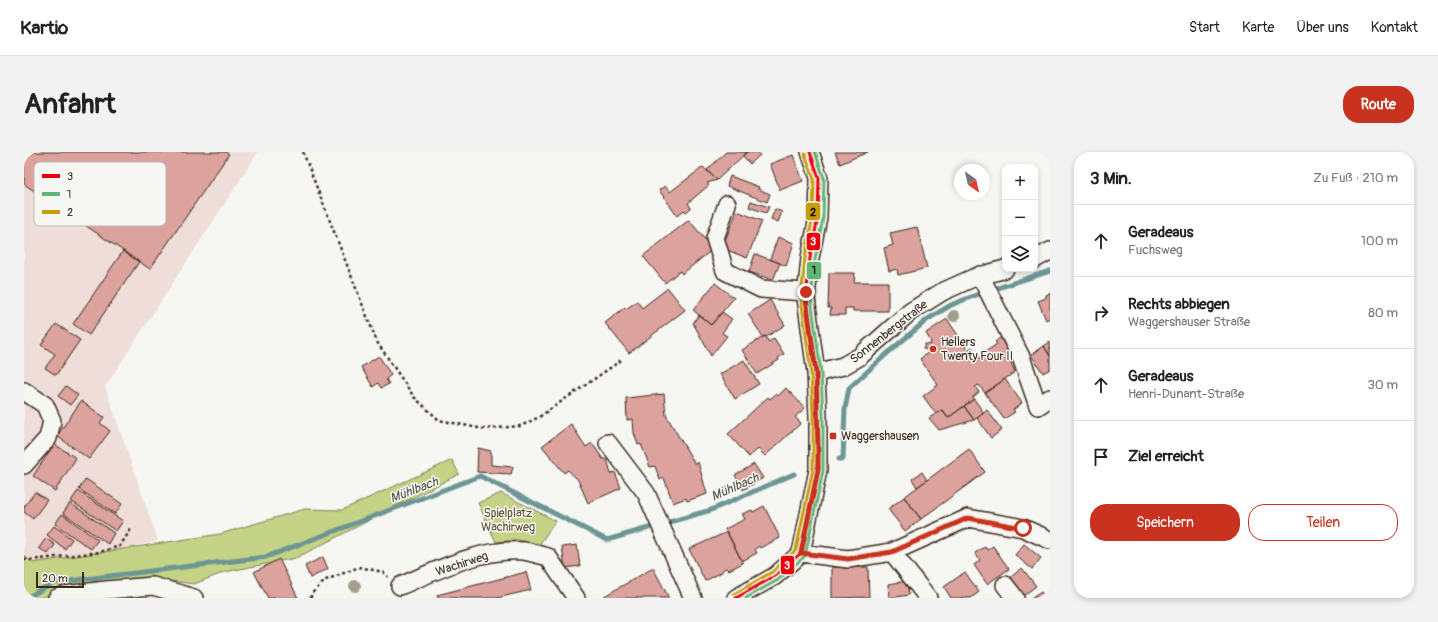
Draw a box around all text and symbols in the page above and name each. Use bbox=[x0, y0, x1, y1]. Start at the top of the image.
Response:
text: Kartio bbox=[20, 16, 68, 40]
text: Start bbox=[1189, 19, 1220, 36]
text: Karte bbox=[1242, 19, 1274, 36]
text: Über uns bbox=[1296, 19, 1349, 36]
text: Kontakt bbox=[1371, 19, 1418, 36]
button: Route bbox=[1343, 86, 1414, 123]
text: Anfahrt bbox=[24, 87, 116, 122]
legend bbox=[34, 162, 166, 226]
north arrow bbox=[954, 164, 990, 200]
map controls bbox=[1002, 164, 1038, 272]
button: + bbox=[1002, 164, 1038, 200]
text: 3 Min. bbox=[1090, 168, 1132, 189]
text: 3 bbox=[67, 170, 73, 183]
text: Zu Fuß · 210 m bbox=[1313, 170, 1398, 186]
text: 1 bbox=[67, 188, 71, 201]
button: − bbox=[1002, 200, 1038, 236]
line badge: 2 bbox=[805, 202, 821, 221]
text: 2 bbox=[67, 206, 73, 219]
text: 2 bbox=[810, 206, 816, 219]
text: Geradeaus bbox=[1128, 223, 1194, 242]
icon: ahead bbox=[1090, 230, 1112, 252]
line badge: 3 bbox=[806, 232, 821, 251]
text: 100 m bbox=[1361, 233, 1398, 249]
text: 3 bbox=[810, 235, 816, 248]
button: layers bbox=[1002, 236, 1038, 272]
text: Fuchsweg bbox=[1128, 242, 1183, 258]
line badge: 1 bbox=[806, 261, 822, 280]
text: 1 bbox=[812, 264, 816, 277]
route end bbox=[797, 283, 815, 301]
text: Rechts abbiegen bbox=[1128, 295, 1230, 314]
street label: Sonnenbergstraße bbox=[847, 297, 931, 367]
icon: right bbox=[1090, 302, 1112, 324]
text: 80 m bbox=[1368, 305, 1398, 321]
text: Waggershauser Straße bbox=[1128, 314, 1250, 330]
place label: Hellers Twenty Four II bbox=[941, 335, 1013, 364]
marker: Hellers Twenty Four II bbox=[928, 344, 938, 354]
text: Geradeaus bbox=[1128, 367, 1194, 386]
icon: ahead bbox=[1090, 374, 1112, 396]
text: 30 m bbox=[1368, 377, 1398, 393]
text: Henri-Dunant-Straße bbox=[1128, 386, 1244, 402]
place label: Waggershausen bbox=[841, 429, 920, 444]
marker: Waggershausen bbox=[828, 431, 838, 441]
icon: arrive bbox=[1090, 446, 1112, 468]
text: Ziel erreicht bbox=[1128, 447, 1204, 466]
water label: Mühlbach bbox=[709, 469, 762, 505]
water label: Mühlbach bbox=[388, 473, 441, 507]
button: Speichern bbox=[1090, 504, 1240, 541]
button: Teilen bbox=[1248, 504, 1398, 541]
park label: Spielplatz Wachirweg bbox=[481, 506, 535, 535]
route start bbox=[1014, 519, 1032, 537]
street label: Wachirweg bbox=[434, 548, 490, 580]
line badge: 3 bbox=[780, 555, 795, 575]
text: 3 bbox=[784, 559, 790, 572]
scale bar bbox=[36, 570, 84, 589]
text: 20 m bbox=[42, 572, 68, 585]

